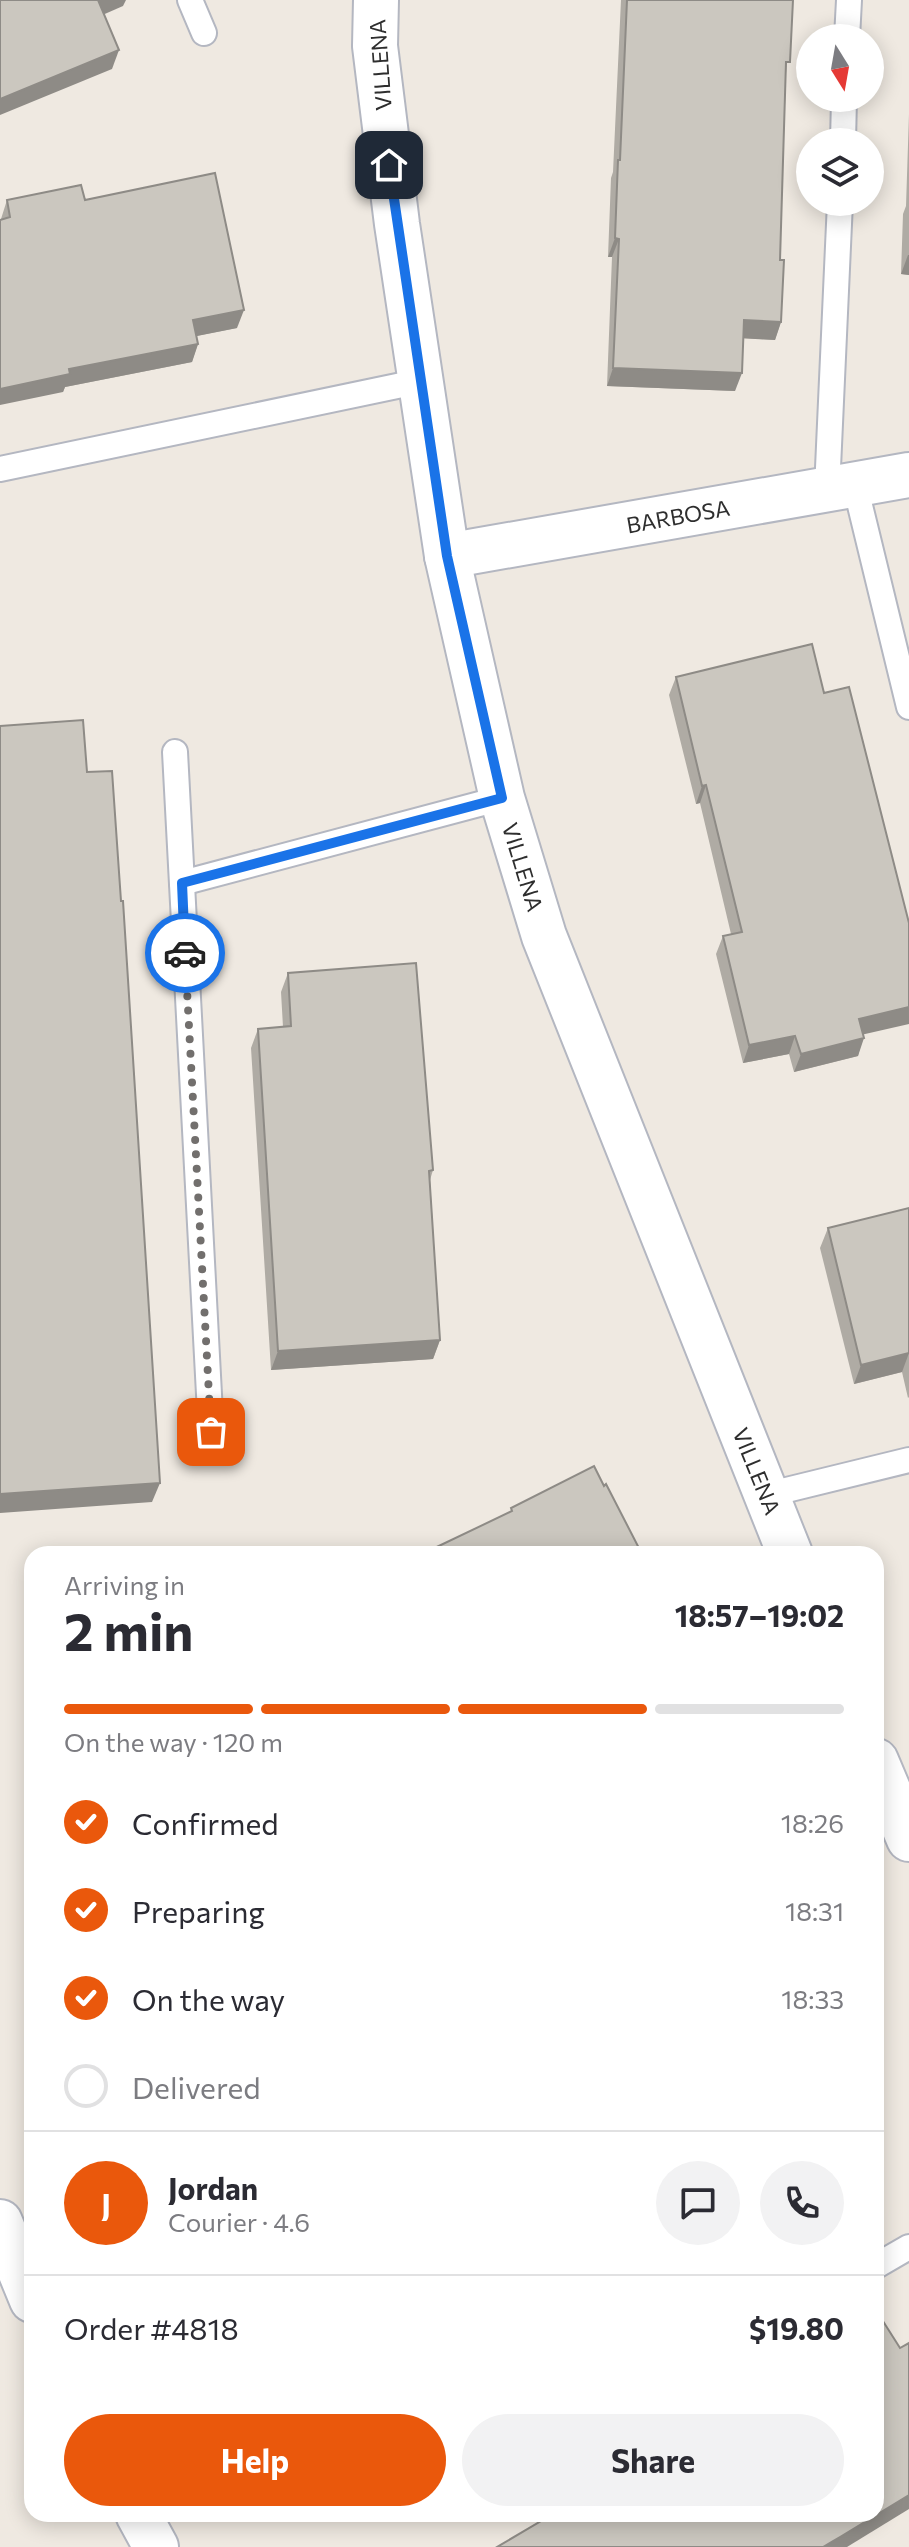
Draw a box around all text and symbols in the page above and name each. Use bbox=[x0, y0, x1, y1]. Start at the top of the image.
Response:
street label: VILLENA bbox=[363, 19, 397, 111]
north arrow bbox=[796, 24, 884, 112]
map controls bbox=[796, 24, 884, 216]
button: layers bbox=[796, 128, 884, 216]
pin bbox=[355, 131, 423, 199]
icon: home bbox=[367, 143, 411, 187]
street label: BARBOSA bbox=[624, 494, 732, 538]
street label: VILLENA bbox=[497, 819, 549, 915]
courier bbox=[145, 913, 225, 993]
icon: car bbox=[163, 931, 207, 975]
pin bbox=[177, 1398, 245, 1466]
icon: bag bbox=[189, 1410, 233, 1454]
street label: VILLENA bbox=[727, 1424, 787, 1518]
text: Arriving in bbox=[64, 1569, 185, 1600]
text: 18:57–19:02 bbox=[675, 1596, 844, 1633]
text: 2 min bbox=[64, 1598, 193, 1662]
text: On the way · 120 m bbox=[64, 1726, 283, 1757]
icon: check bbox=[64, 1800, 108, 1844]
text: Confirmed bbox=[132, 1804, 279, 1841]
text: 18:26 bbox=[781, 1807, 844, 1838]
icon: check bbox=[64, 1888, 108, 1932]
text: Preparing bbox=[132, 1892, 265, 1929]
text: 18:31 bbox=[785, 1895, 844, 1926]
icon: check bbox=[64, 1976, 108, 2020]
text: On the way bbox=[132, 1980, 285, 2017]
text: 18:33 bbox=[781, 1983, 844, 2014]
text: Delivered bbox=[132, 2068, 261, 2105]
button: chat bbox=[656, 2161, 740, 2245]
button: phone bbox=[760, 2161, 844, 2245]
text: Jordan bbox=[168, 2169, 258, 2206]
text: J bbox=[101, 2185, 111, 2222]
text: Courier · 4.6 bbox=[168, 2206, 310, 2237]
text: Order #4818 bbox=[64, 2309, 239, 2346]
text: $19.80 bbox=[749, 2309, 844, 2346]
button: Help bbox=[64, 2414, 446, 2506]
button: Share bbox=[462, 2414, 844, 2506]

